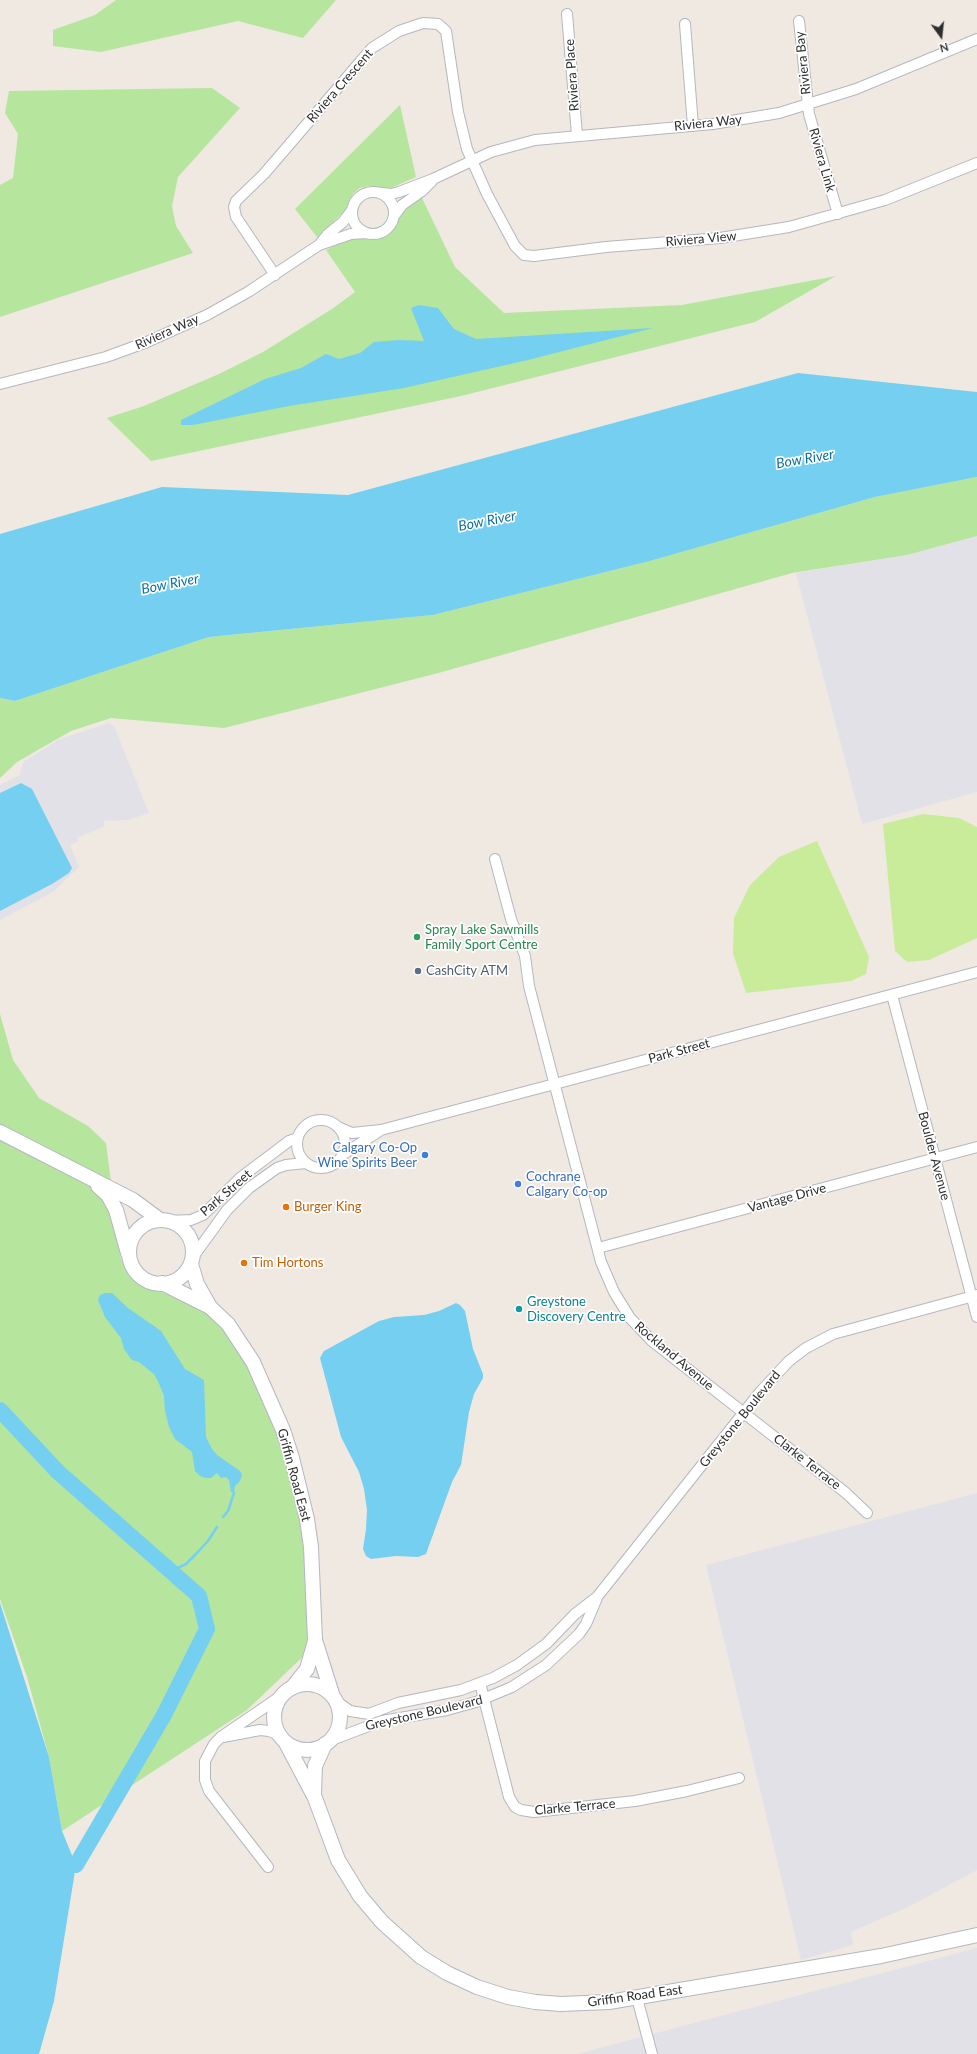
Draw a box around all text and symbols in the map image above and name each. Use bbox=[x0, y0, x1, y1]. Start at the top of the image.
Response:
north arrow bbox=[921, 16, 961, 56]
street label: Riviera Bay bbox=[792, 31, 814, 95]
street label: Riviera Place bbox=[562, 38, 582, 112]
text: N bbox=[938, 41, 950, 55]
street label: Riviera Crescent bbox=[304, 46, 376, 126]
street label: Riviera Way bbox=[673, 112, 743, 134]
street label: Riviera Link bbox=[805, 126, 839, 194]
street label: Riviera View bbox=[665, 228, 737, 250]
street label: Riviera Way bbox=[133, 311, 201, 353]
water label: Bow River bbox=[775, 446, 835, 472]
water label: Bow River bbox=[457, 507, 517, 535]
water label: Bow River bbox=[140, 570, 200, 598]
place label: Spray Lake Sawmills Family Sport Centre bbox=[425, 922, 539, 953]
marker: Spray Lake Sawmills Family Sport Centre bbox=[412, 932, 422, 942]
place label: CashCity ATM bbox=[426, 963, 508, 979]
marker: CashCity ATM bbox=[413, 966, 423, 976]
street label: Park Street bbox=[647, 1035, 711, 1067]
street label: Boulder Avenue bbox=[915, 1110, 953, 1202]
place label: Calgary Co-Op Wine Spirits Beer bbox=[317, 1140, 417, 1171]
marker: Calgary Co-Op Wine Spirits Beer bbox=[420, 1150, 430, 1160]
street label: Park Street bbox=[197, 1166, 255, 1220]
place label: Cochrane Calgary Co-op bbox=[526, 1169, 608, 1200]
marker: Cochrane Calgary Co-op bbox=[513, 1179, 523, 1189]
street label: Vantage Drive bbox=[746, 1180, 828, 1216]
place label: Burger King bbox=[294, 1199, 361, 1215]
marker: Burger King bbox=[281, 1202, 291, 1212]
place label: Tim Hortons bbox=[252, 1255, 323, 1271]
marker: Tim Hortons bbox=[239, 1258, 249, 1268]
place label: Greystone Discovery Centre bbox=[527, 1294, 626, 1325]
marker: Greystone Discovery Centre bbox=[514, 1304, 524, 1314]
street label: Rockland Avenue bbox=[631, 1318, 717, 1394]
street label: Greystone Boulevard bbox=[696, 1368, 784, 1470]
street label: Griffin Road East bbox=[274, 1427, 314, 1523]
street label: Clarke Terrace bbox=[770, 1431, 844, 1493]
street label: Greystone Boulevard bbox=[364, 1692, 484, 1734]
street label: Clarke Terrace bbox=[534, 1796, 616, 1818]
street label: Griffin Road East bbox=[587, 1982, 683, 2010]

